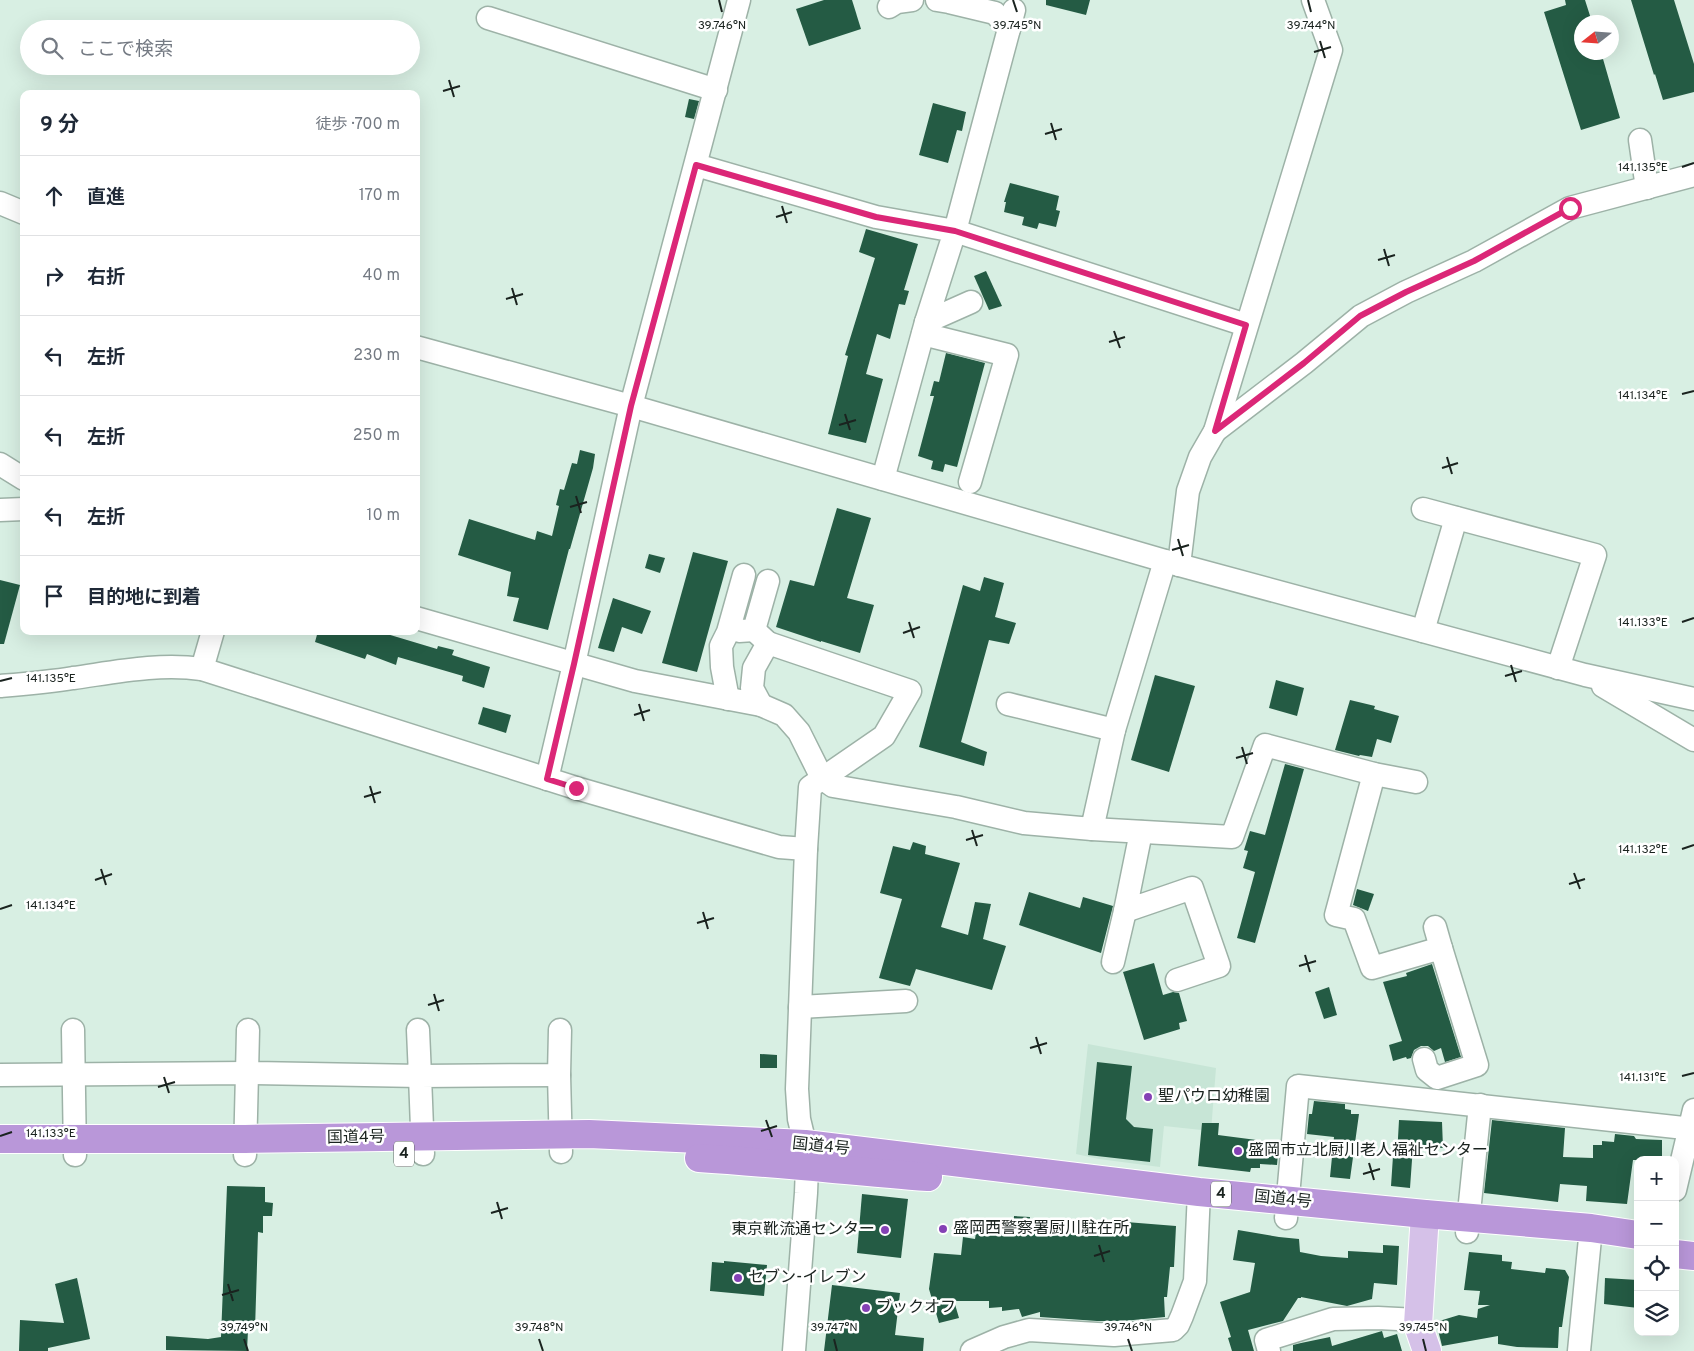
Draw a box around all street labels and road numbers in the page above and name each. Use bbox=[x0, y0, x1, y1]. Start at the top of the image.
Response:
street label: 国道4号 bbox=[327, 1127, 385, 1149]
street label: 国道4号 bbox=[791, 1134, 851, 1160]
road number: 4 bbox=[394, 1142, 414, 1166]
road number: 4 bbox=[1211, 1182, 1231, 1206]
street label: 国道4号 bbox=[1253, 1187, 1313, 1213]

